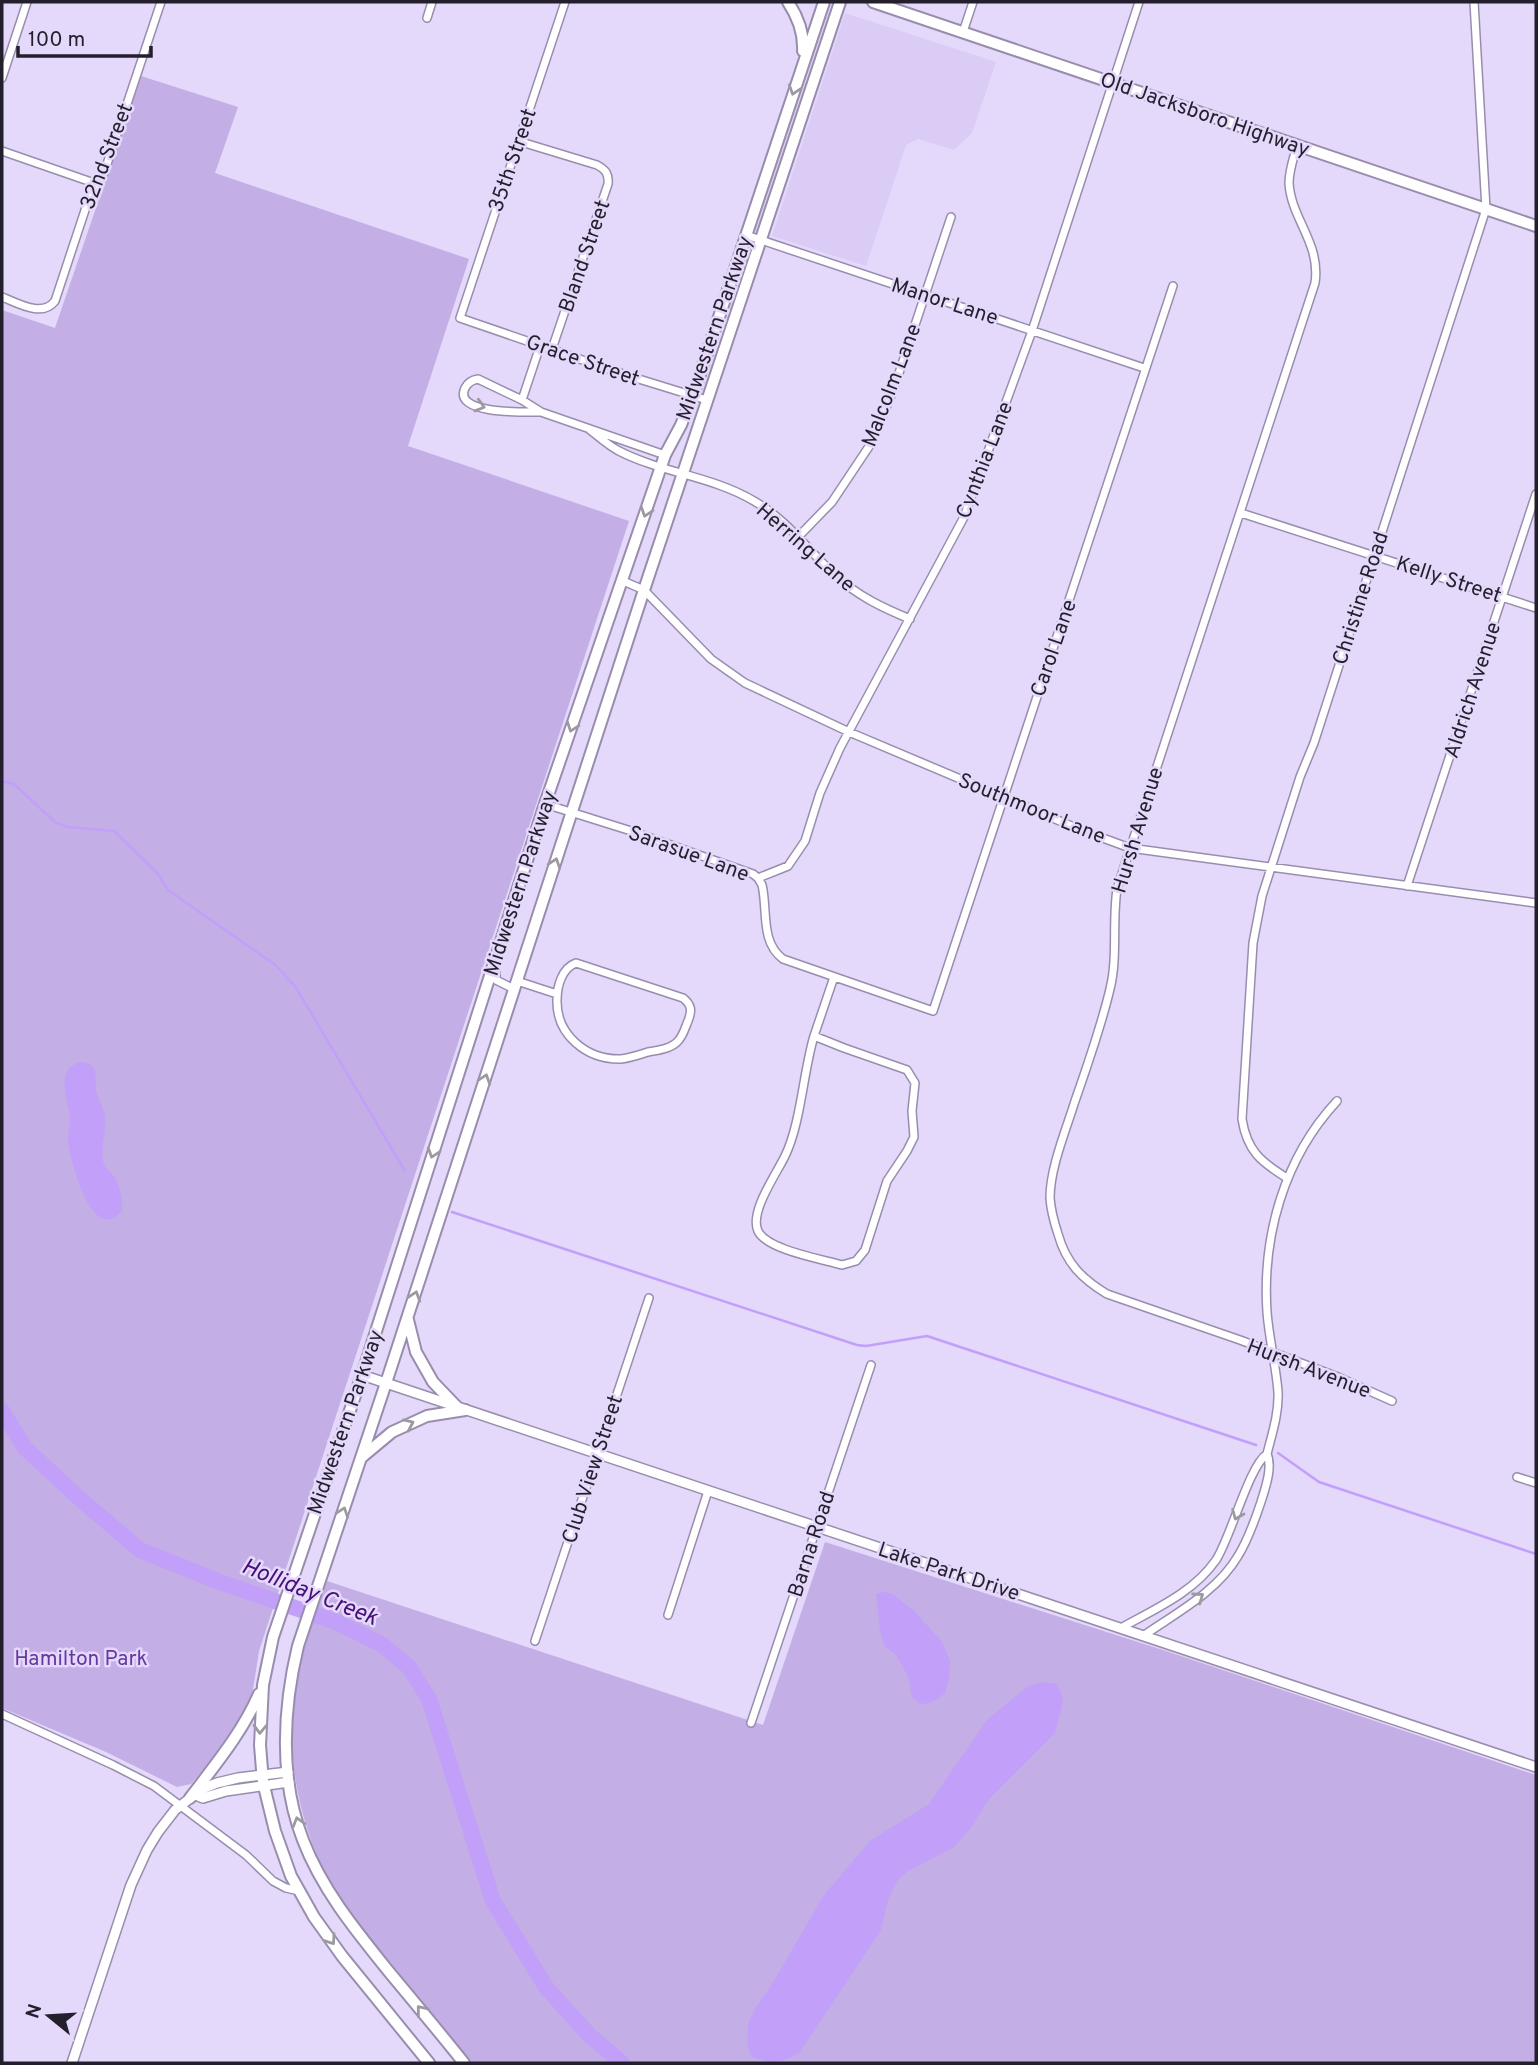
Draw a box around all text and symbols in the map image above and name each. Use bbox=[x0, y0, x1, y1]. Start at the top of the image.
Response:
scale bar bbox=[18, 14, 150, 58]
text: 100 m bbox=[28, 27, 85, 54]
street label: Old Jacksboro Highway bbox=[1096, 67, 1313, 164]
one-way arrow bbox=[788, 83, 803, 95]
street label: 32nd Street bbox=[75, 100, 140, 214]
street label: 35th Street bbox=[483, 105, 544, 216]
street label: Bland Street bbox=[554, 197, 617, 316]
street label: Midwestern Parkway bbox=[671, 233, 760, 424]
street label: Manor Lane bbox=[888, 272, 1001, 332]
street label: Malcolm Lane bbox=[857, 320, 928, 451]
street label: Grace Street bbox=[522, 329, 643, 393]
one-way arrow bbox=[474, 398, 486, 412]
street label: Cynthia Lane bbox=[951, 398, 1020, 523]
street label: Herring Lane bbox=[750, 498, 860, 599]
one-way arrow bbox=[639, 505, 654, 517]
street label: Christine Road bbox=[1327, 528, 1396, 669]
street label: Kelly Street bbox=[1392, 551, 1505, 610]
street label: Carol Lane bbox=[1025, 596, 1084, 701]
street label: Aldrich Avenue bbox=[1439, 619, 1508, 762]
one-way arrow bbox=[566, 721, 580, 733]
street label: Hursh Avenue bbox=[1106, 764, 1170, 897]
street label: Southmoor Lane bbox=[954, 768, 1109, 851]
street label: Midwestern Parkway bbox=[479, 787, 564, 980]
street label: Sarasue Lane bbox=[624, 820, 753, 889]
one-way arrow bbox=[546, 857, 561, 869]
one-way arrow bbox=[476, 1074, 491, 1086]
one-way arrow bbox=[427, 1146, 441, 1159]
one-way arrow bbox=[407, 1290, 421, 1302]
street label: Midwestern Parkway bbox=[302, 1327, 391, 1518]
street label: Hursh Avenue bbox=[1243, 1333, 1374, 1405]
street label: Club View Street bbox=[557, 1392, 630, 1547]
one-way arrow bbox=[402, 1418, 415, 1432]
street label: Barna Road bbox=[783, 1488, 842, 1601]
one-way arrow bbox=[335, 1506, 349, 1518]
one-way arrow bbox=[1231, 1508, 1245, 1520]
street label: Lake Park Drive bbox=[874, 1537, 1023, 1608]
water label: Holliday Creek bbox=[237, 1553, 382, 1634]
one-way arrow bbox=[1191, 1593, 1204, 1605]
park label: Hamilton Park bbox=[14, 1646, 148, 1673]
one-way arrow bbox=[253, 1723, 268, 1734]
one-way arrow bbox=[291, 1816, 306, 1828]
one-way arrow bbox=[323, 1932, 335, 1945]
north arrow bbox=[14, 1981, 84, 2051]
text: N bbox=[21, 2001, 48, 2022]
one-way arrow bbox=[417, 2006, 429, 2019]

